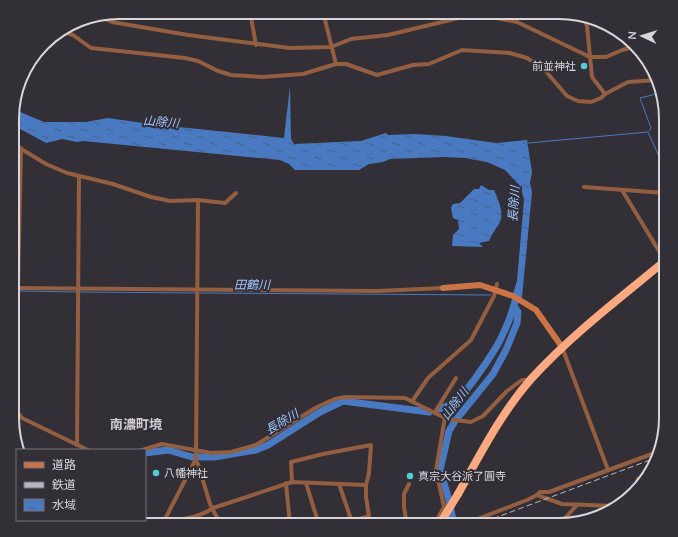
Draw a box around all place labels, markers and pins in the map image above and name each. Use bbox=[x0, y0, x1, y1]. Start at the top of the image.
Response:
place label: 前並神社 bbox=[532, 59, 576, 74]
marker: 前並神社 bbox=[579, 61, 589, 71]
place label: 八幡神社 bbox=[164, 466, 208, 481]
marker: 八幡神社 bbox=[151, 468, 161, 478]
place label: 真宗大谷派了圓寺 bbox=[418, 469, 506, 484]
marker: 真宗大谷派了圓寺 bbox=[405, 471, 415, 481]

